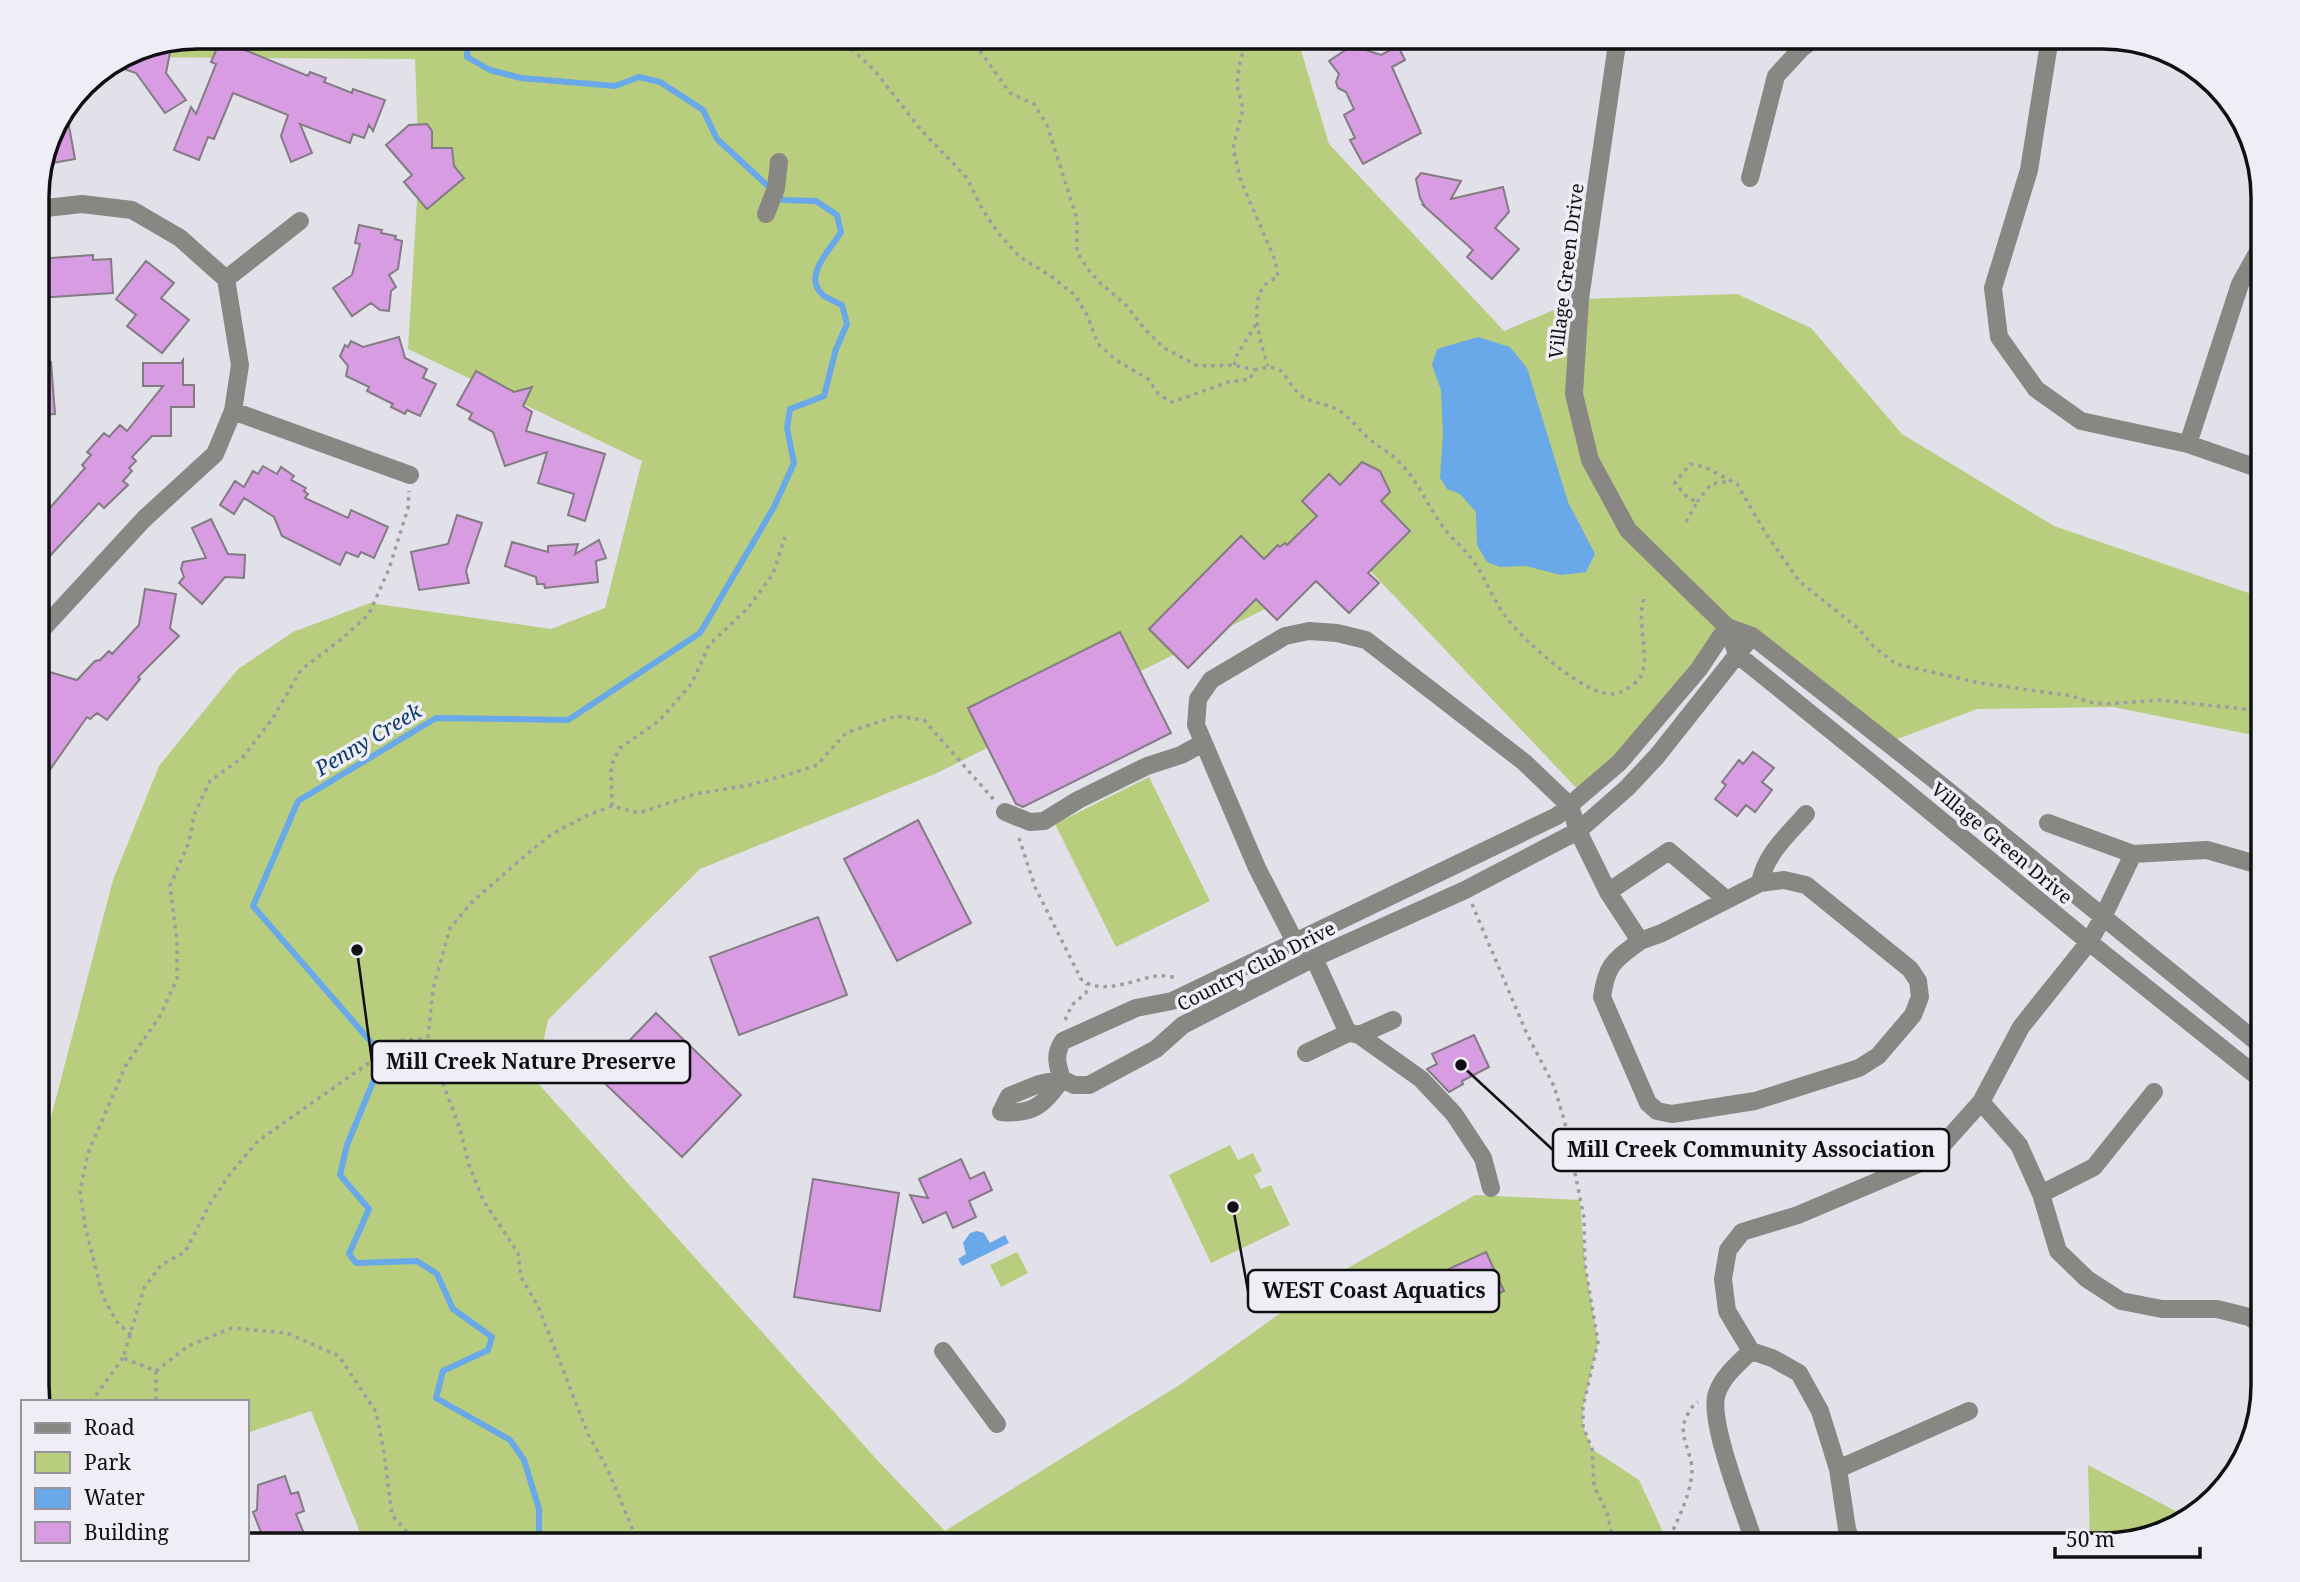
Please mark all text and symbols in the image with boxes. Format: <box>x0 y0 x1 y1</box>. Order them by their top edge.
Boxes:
street label: Village Green Drive <box>1542 182 1590 360</box>
water label: Penny Creek <box>309 696 427 782</box>
street label: Village Green Drive <box>1926 776 2078 910</box>
street label: Country Club Drive <box>1172 915 1340 1017</box>
callout: Mill Creek Nature Preserve <box>372 1041 690 1083</box>
text: Mill Creek Nature Preserve <box>386 1047 676 1075</box>
callout: Mill Creek Community Association <box>1553 1129 1949 1171</box>
text: Mill Creek Community Association <box>1567 1135 1935 1163</box>
callout: WEST Coast Aquatics <box>1248 1270 1499 1312</box>
text: WEST Coast Aquatics <box>1262 1276 1486 1304</box>
legend <box>21 1400 248 1561</box>
text: Road <box>84 1413 135 1441</box>
text: Park <box>84 1448 131 1476</box>
text: Water <box>84 1483 145 1511</box>
scale bar <box>2055 1516 2200 1560</box>
text: Building <box>84 1518 169 1546</box>
text: 50 m <box>2066 1525 2115 1553</box>

